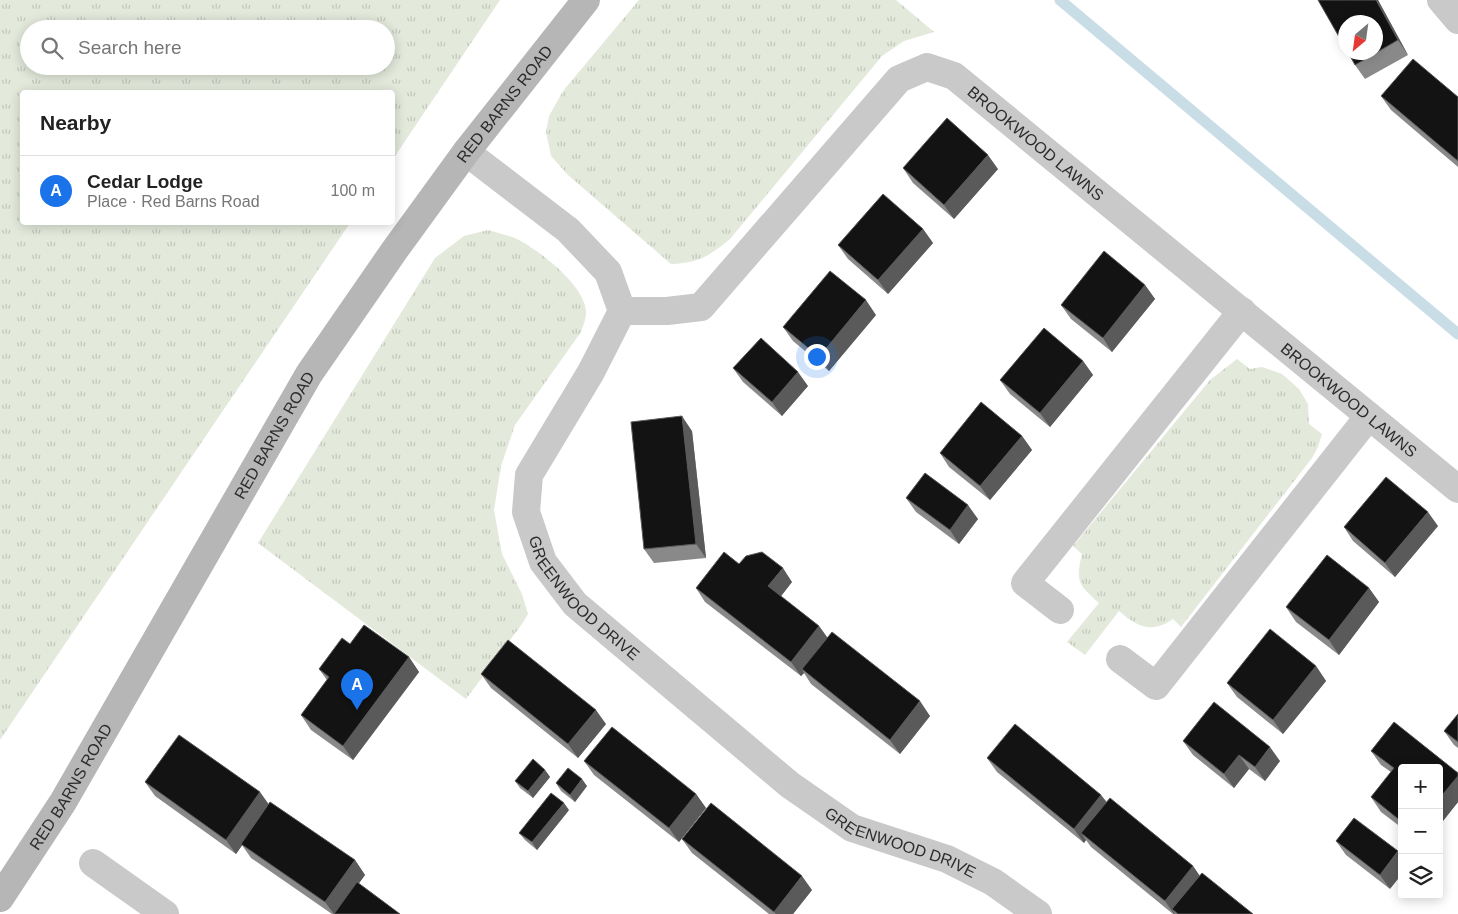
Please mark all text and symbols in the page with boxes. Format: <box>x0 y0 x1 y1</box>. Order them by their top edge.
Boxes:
north arrow <box>1338 15 1383 60</box>
search box <box>20 20 395 75</box>
icon: search <box>38 34 66 62</box>
text: Search here <box>78 37 182 58</box>
street label: RED BARNS ROAD <box>453 42 555 165</box>
street label: BROOKWOOD LAWNS <box>965 83 1107 204</box>
text: Nearby <box>40 111 111 134</box>
text: Cedar Lodge <box>87 171 203 192</box>
text: A <box>50 182 62 199</box>
text: 100 m <box>331 182 375 199</box>
text: Place · Red Barns Road <box>87 193 260 210</box>
street label: BROOKWOOD LAWNS <box>1278 339 1420 460</box>
your location <box>804 344 830 370</box>
street label: RED BARNS ROAD <box>231 368 317 502</box>
street label: GREENWOOD DRIVE <box>526 533 643 663</box>
pin: A <box>341 669 373 710</box>
street label: RED BARNS ROAD <box>26 720 115 853</box>
map controls <box>1398 764 1443 899</box>
button: + <box>1398 764 1443 809</box>
street label: GREENWOOD DRIVE <box>822 804 979 881</box>
button: − <box>1398 809 1443 854</box>
button: layers <box>1398 854 1443 899</box>

